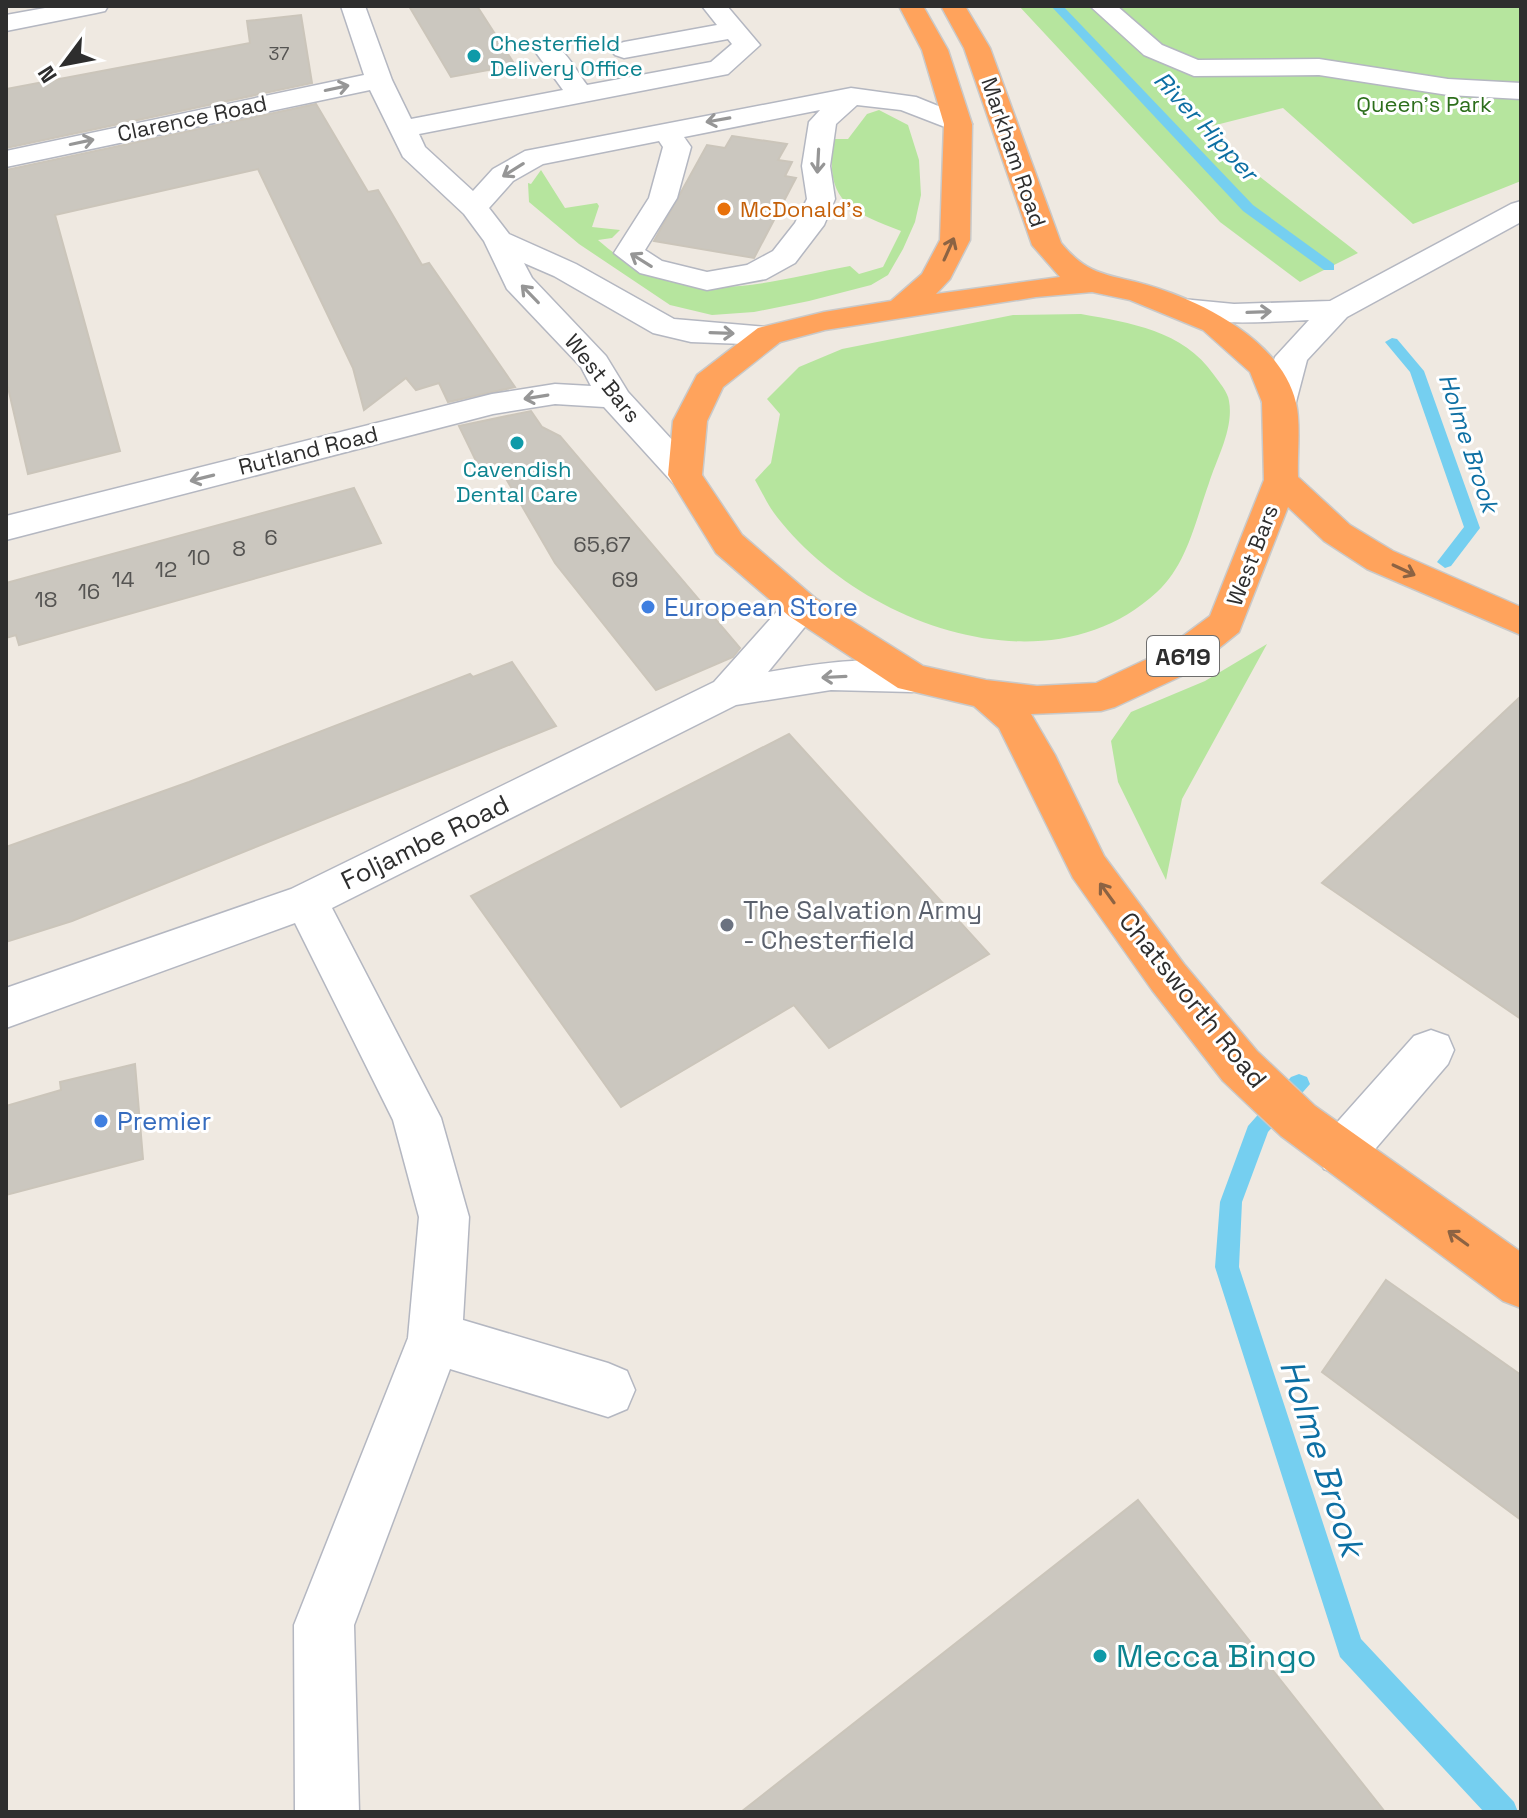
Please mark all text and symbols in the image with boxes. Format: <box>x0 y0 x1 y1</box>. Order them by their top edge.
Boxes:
north arrow <box>24 24 104 104</box>
place label: Chesterfield Delivery Office <box>490 29 643 82</box>
house number: 37 <box>268 42 290 65</box>
marker: Chesterfield Delivery Office <box>465 47 483 65</box>
text: N <box>31 61 63 88</box>
water label: River Hipper <box>1147 65 1267 189</box>
street label: Markham Road <box>975 73 1053 231</box>
one-way arrow <box>323 80 349 95</box>
street label: Clarence Road <box>115 88 269 148</box>
park label: Queen's Park <box>1356 90 1492 118</box>
one-way arrow <box>706 113 731 128</box>
one-way arrow <box>69 134 95 149</box>
one-way arrow <box>810 147 825 174</box>
one-way arrow <box>502 162 525 178</box>
place label: McDonald's <box>740 195 863 223</box>
marker: McDonald's <box>715 200 733 218</box>
one-way arrow <box>942 238 957 262</box>
one-way arrow <box>630 252 652 268</box>
one-way arrow <box>521 284 539 304</box>
one-way arrow <box>1245 305 1272 320</box>
one-way arrow <box>708 326 735 341</box>
street label: West Bars <box>559 328 647 428</box>
water label: Holme Brook <box>1432 369 1507 519</box>
one-way arrow <box>524 390 549 405</box>
street label: Rutland Road <box>235 419 381 481</box>
marker: Cavendish Dental Care <box>508 434 526 452</box>
place label: Cavendish Dental Care <box>456 455 578 508</box>
one-way arrow <box>189 471 215 486</box>
street label: West Bars <box>1220 501 1284 609</box>
house number: 6 <box>264 523 278 551</box>
house number: 65,67 <box>573 530 631 558</box>
house number: 8 <box>232 534 246 562</box>
house number: 10 <box>187 543 211 571</box>
house number: 12 <box>155 555 177 583</box>
one-way arrow <box>1391 564 1415 579</box>
house number: 14 <box>112 565 135 593</box>
house number: 69 <box>612 565 638 593</box>
house number: 16 <box>78 577 100 605</box>
house number: 18 <box>35 585 57 613</box>
place label: European Store <box>664 590 858 624</box>
marker: European Store <box>639 598 657 616</box>
road number: A619 <box>1147 636 1219 676</box>
one-way arrow <box>821 670 848 685</box>
street label: Foljambe Road <box>335 787 515 897</box>
one-way arrow <box>1099 883 1116 904</box>
place label: The Salvation Army - Chesterfield <box>743 893 982 957</box>
street label: Chatsworth Road <box>1111 905 1275 1095</box>
marker: The Salvation Army - Chesterfield <box>718 916 736 934</box>
place label: Premier <box>117 1104 211 1138</box>
marker: Premier <box>92 1112 110 1130</box>
one-way arrow <box>1448 1229 1469 1246</box>
water label: Holme Brook <box>1270 1354 1375 1566</box>
place label: Mecca Bingo <box>1116 1636 1316 1676</box>
marker: Mecca Bingo <box>1091 1647 1109 1665</box>

